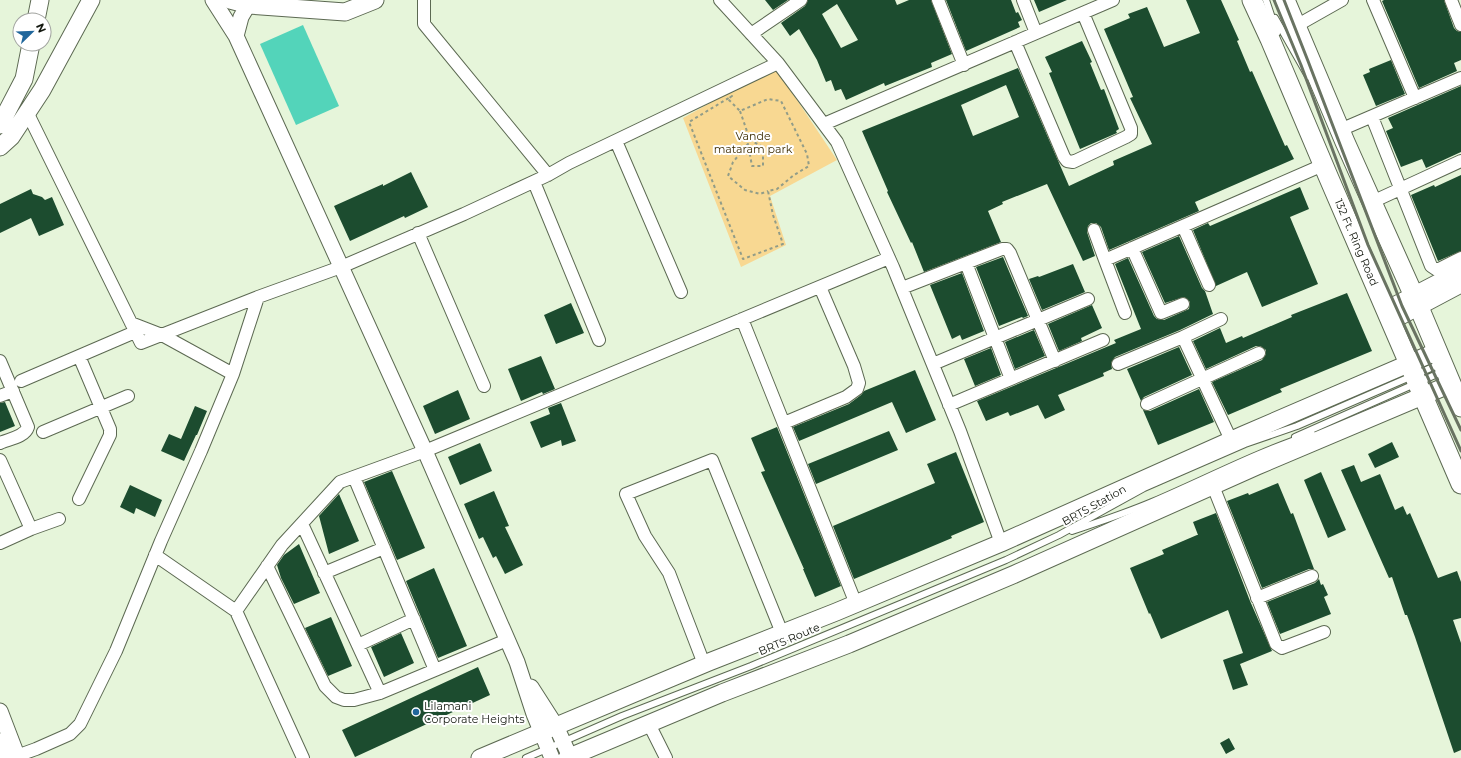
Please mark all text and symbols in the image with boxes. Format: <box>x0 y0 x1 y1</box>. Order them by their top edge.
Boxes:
north arrow <box>12 12 52 52</box>
text: N <box>33 21 49 35</box>
park label: Vande mataram park <box>714 129 793 156</box>
street label: 132 Ft. Ring Road <box>1332 197 1382 288</box>
street label: BRTS Station <box>1059 482 1129 528</box>
street label: BRTS Route <box>756 620 822 658</box>
place label: Lilamani Corporate Heights <box>424 699 525 726</box>
marker: Lilamani Corporate Heights <box>411 707 421 717</box>

